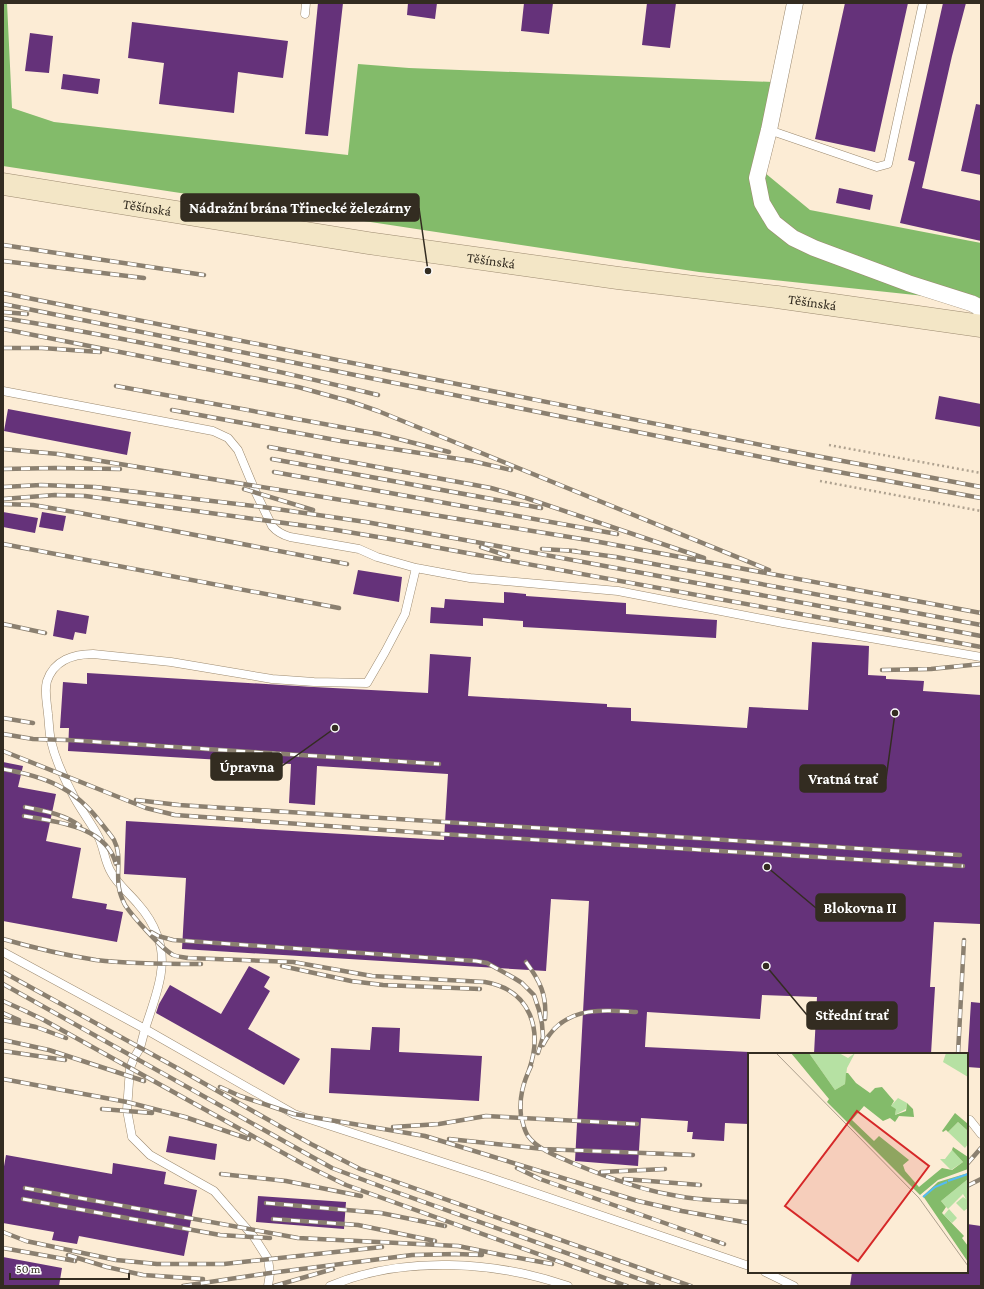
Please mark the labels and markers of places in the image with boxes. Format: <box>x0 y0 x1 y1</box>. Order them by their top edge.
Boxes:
callout: Nádražní brána Třinecké železárny <box>181 194 419 221</box>
callout: Úpravna <box>211 753 282 780</box>
callout: Vratná trať <box>800 765 886 792</box>
callout: Blokovna II <box>816 894 905 921</box>
callout: Střední trať <box>807 1002 897 1029</box>

